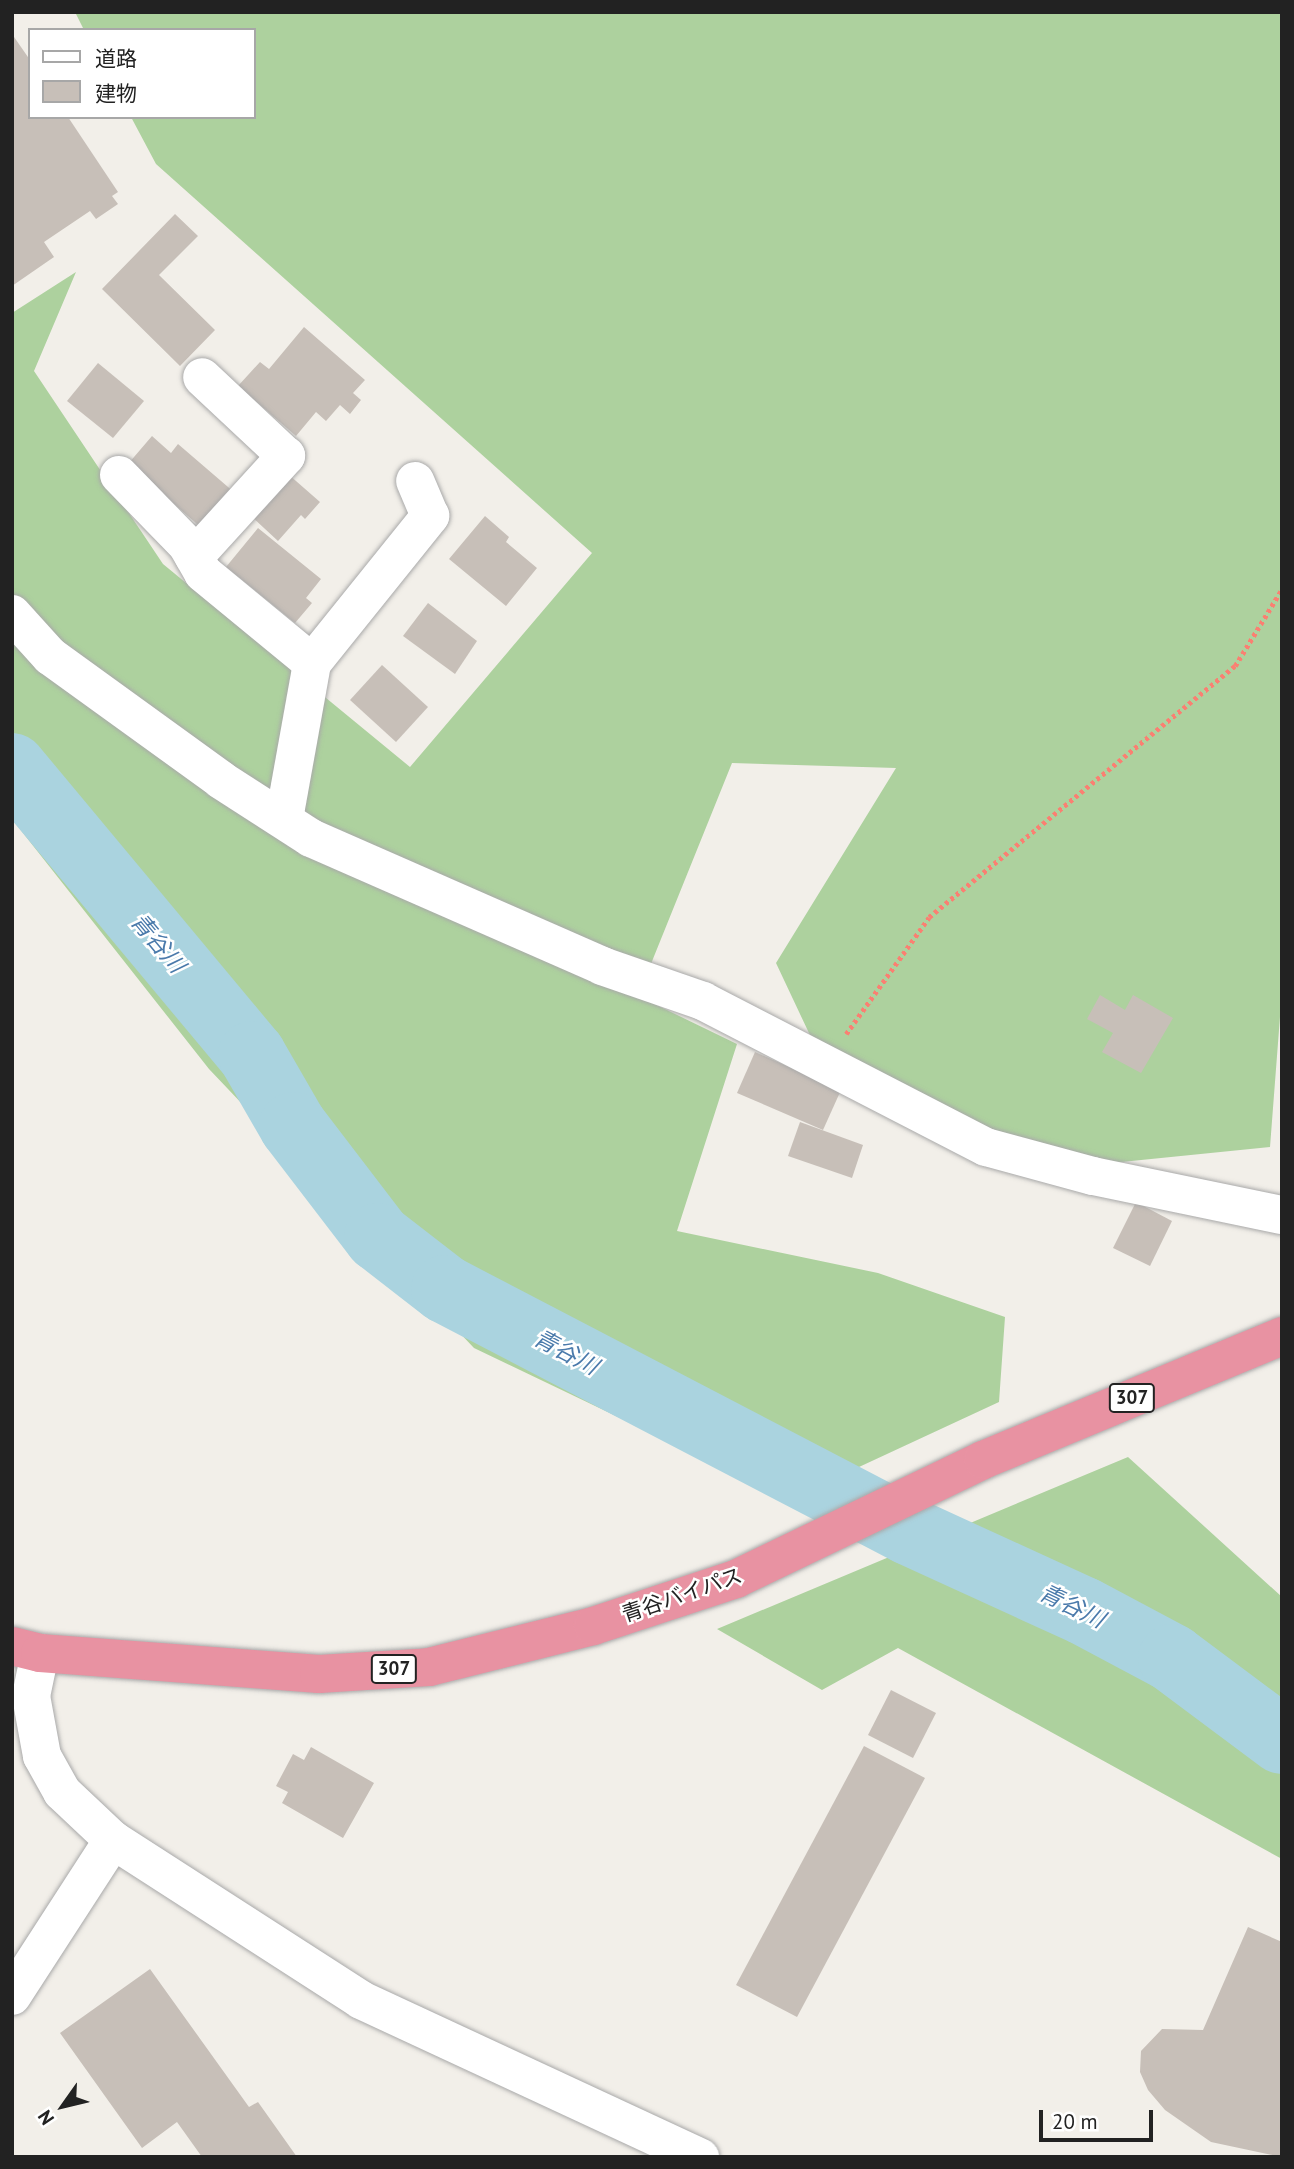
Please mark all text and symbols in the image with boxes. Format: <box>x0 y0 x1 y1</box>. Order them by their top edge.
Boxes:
legend <box>28 28 256 119</box>
text: 道路 <box>95 45 137 72</box>
text: 建物 <box>95 80 137 107</box>
water label: 青谷川 <box>125 908 191 978</box>
water label: 青谷川 <box>529 1324 603 1380</box>
road number: 307 <box>1108 1382 1156 1414</box>
street label: 青谷バイパス <box>618 1563 746 1627</box>
water label: 青谷川 <box>1035 1578 1109 1634</box>
road number: 307 <box>370 1653 418 1684</box>
north arrow <box>28 2071 98 2141</box>
scale bar <box>1042 2096 1156 2140</box>
text: N <box>32 2106 59 2130</box>
text: 20 m <box>1052 2108 1098 2135</box>

